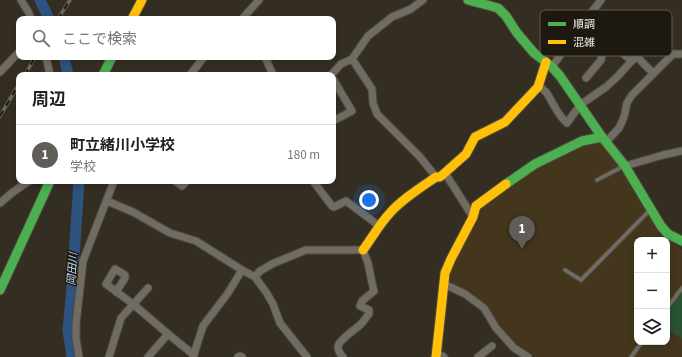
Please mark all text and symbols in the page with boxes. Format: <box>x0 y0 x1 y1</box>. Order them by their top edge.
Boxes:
legend <box>540 10 672 56</box>
search box <box>16 16 336 60</box>
text: 順調 <box>573 17 595 32</box>
icon: search <box>30 27 52 49</box>
text: ここで検索 <box>62 29 137 50</box>
text: 混雑 <box>573 35 595 50</box>
text: 周辺 <box>32 88 66 112</box>
text: 町立緒川小学校 <box>70 135 175 156</box>
text: 1 <box>42 146 48 164</box>
text: 180 m <box>287 146 320 164</box>
text: 学校 <box>70 158 96 176</box>
your location <box>359 190 379 210</box>
pin: 1 <box>509 216 535 249</box>
map controls <box>634 237 670 345</box>
button: + <box>634 237 670 273</box>
water label: 岡田川 <box>64 251 81 286</box>
button: − <box>634 273 670 309</box>
button: layers <box>634 309 670 345</box>

